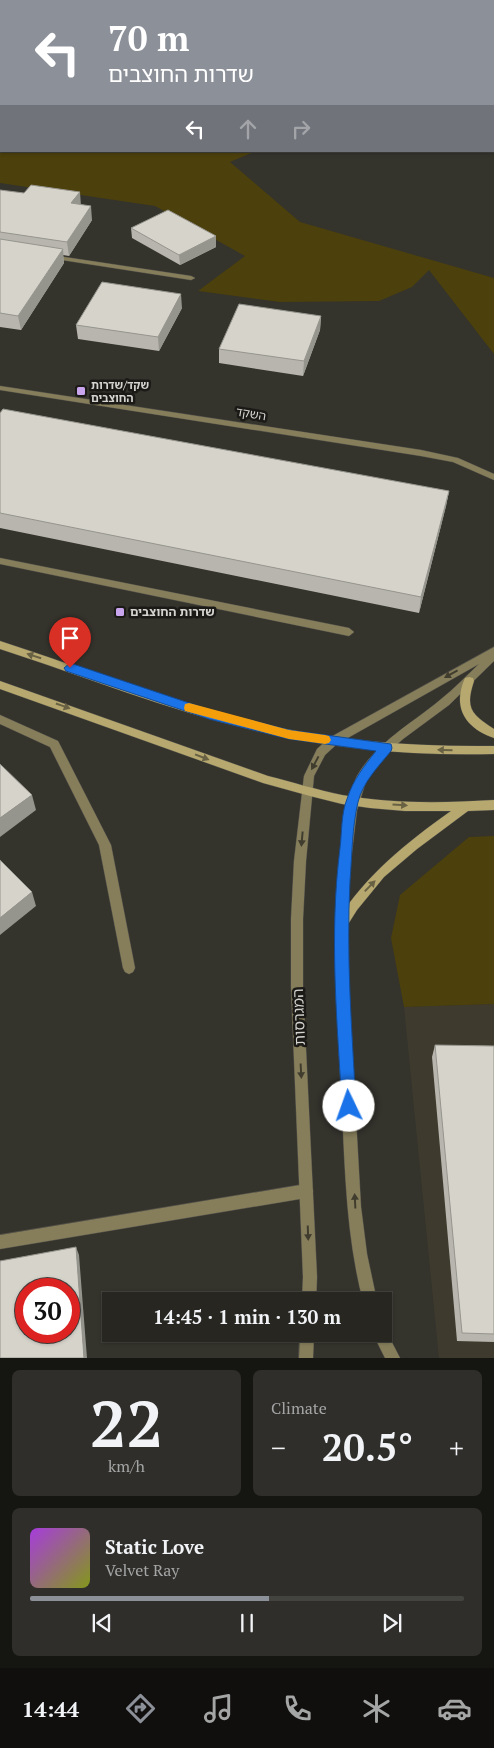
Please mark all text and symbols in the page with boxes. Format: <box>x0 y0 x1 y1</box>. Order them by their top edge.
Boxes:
text: 70 m <box>108 15 189 61</box>
icon: left <box>25 20 90 85</box>
text: שדרות החוצבים <box>108 59 254 88</box>
icon: left <box>181 115 209 143</box>
icon: ahead <box>234 115 262 143</box>
icon: right <box>287 115 315 143</box>
place label: שקד/שדרות החוצבים <box>91 378 149 405</box>
marker: שקד/שדרות החוצבים <box>75 385 87 397</box>
street label: השקד <box>235 404 267 423</box>
place label: שדרות החוצבים <box>130 604 215 619</box>
marker: שדרות החוצבים <box>114 606 126 618</box>
pin <box>49 617 91 668</box>
icon: arrive <box>56 624 84 652</box>
one-way arrow <box>26 651 41 659</box>
one-way arrow <box>445 670 458 679</box>
one-way arrow <box>55 703 70 711</box>
one-way arrow <box>437 746 453 754</box>
one-way arrow <box>195 753 210 761</box>
one-way arrow <box>311 756 319 770</box>
one-way arrow <box>393 802 409 810</box>
one-way arrow <box>298 831 306 847</box>
one-way arrow <box>364 880 376 892</box>
street label: המגרסות <box>287 988 309 1046</box>
one-way arrow <box>297 1063 305 1079</box>
position arrow <box>322 1079 374 1131</box>
one-way arrow <box>350 1193 358 1209</box>
one-way arrow <box>304 1226 312 1242</box>
speed limit sign: 30 <box>15 1278 80 1343</box>
text: 14:45 · 1 min · 130 m <box>153 1304 341 1329</box>
text: 22 <box>90 1379 163 1466</box>
text: Climate <box>271 1397 327 1419</box>
text: 20.5° <box>322 1422 413 1472</box>
text: − <box>271 1429 286 1466</box>
text: + <box>449 1429 464 1466</box>
text: km/h <box>108 1455 145 1477</box>
text: Static Love <box>105 1534 204 1559</box>
text: Velvet Ray <box>105 1559 179 1581</box>
icon: previous <box>88 1609 116 1637</box>
icon: pause <box>233 1609 261 1637</box>
icon: next <box>378 1609 406 1637</box>
icon: directions <box>123 1691 158 1726</box>
icon: music <box>201 1691 236 1726</box>
icon: phone <box>280 1691 315 1726</box>
icon: climate <box>359 1691 394 1726</box>
icon: car <box>437 1691 472 1726</box>
text: 14:44 <box>22 1694 79 1723</box>

